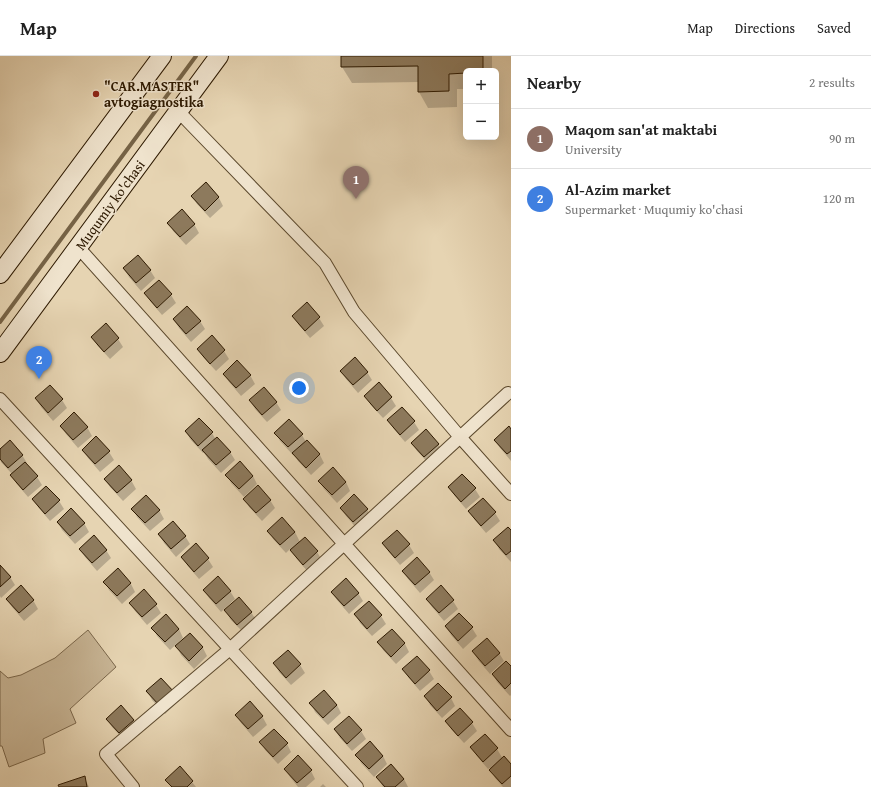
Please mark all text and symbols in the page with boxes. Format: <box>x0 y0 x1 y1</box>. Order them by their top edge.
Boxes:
text: Map <box>20 14 57 42</box>
text: Map <box>687 18 713 38</box>
text: Directions <box>735 18 795 38</box>
text: Saved <box>817 18 851 38</box>
map controls <box>463 68 499 140</box>
button: + <box>463 68 499 104</box>
text: Nearby <box>527 70 581 95</box>
text: 2 results <box>809 73 855 92</box>
place label: "CAR.MASTER" avtogiagnostika <box>104 76 204 112</box>
marker: "CAR.MASTER" avtogiagnostika <box>91 89 101 99</box>
button: − <box>463 104 499 140</box>
text: Maqom san'at maktabi <box>565 119 717 140</box>
text: 1 <box>537 129 543 148</box>
text: 90 m <box>829 129 855 148</box>
text: University <box>565 140 622 159</box>
street label: Muqumiy ko'chasi <box>70 156 150 254</box>
pin: 1 <box>343 166 369 199</box>
text: Al-Azim market <box>565 179 671 200</box>
text: 2 <box>537 189 543 208</box>
text: 120 m <box>823 189 855 208</box>
text: Supermarket · Muqumiy ko'chasi <box>565 200 743 219</box>
pin: 2 <box>26 346 52 379</box>
your location <box>289 378 309 398</box>

